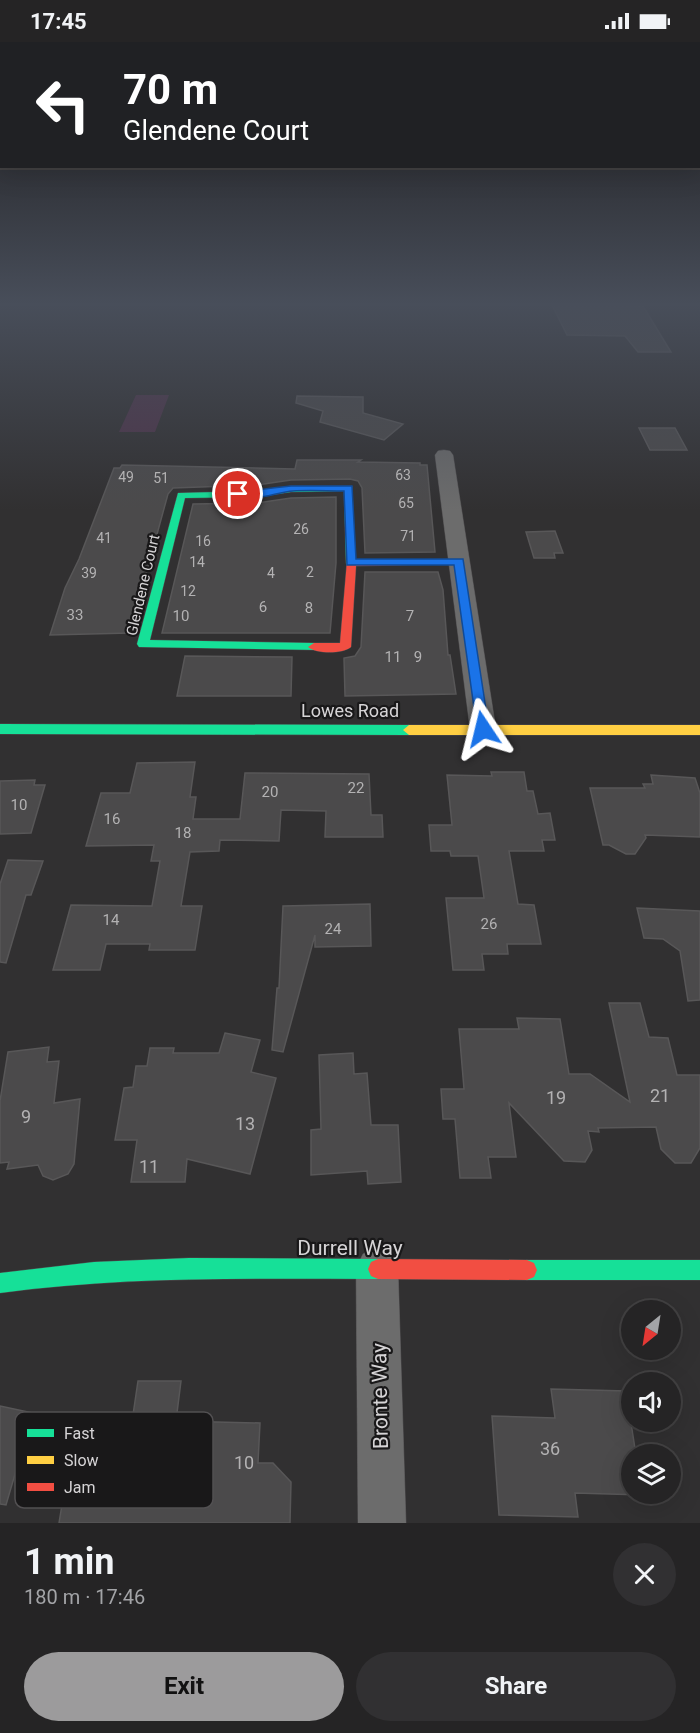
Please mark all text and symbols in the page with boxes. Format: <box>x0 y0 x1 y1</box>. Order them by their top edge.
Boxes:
text: 17:45 <box>30 9 87 34</box>
text: 70 m <box>123 65 218 114</box>
icon: left <box>24 66 102 144</box>
text: Glendene Court <box>123 115 309 147</box>
house number: 63 <box>395 467 411 483</box>
pin <box>212 468 263 519</box>
house number: 49 <box>118 469 134 485</box>
house number: 51 <box>153 470 169 486</box>
icon: arrive <box>221 477 254 510</box>
house number: 65 <box>398 495 414 511</box>
house number: 26 <box>293 521 309 537</box>
house number: 71 <box>400 528 416 544</box>
house number: 41 <box>96 530 112 546</box>
street label: Glendene Court <box>123 533 163 637</box>
house number: 16 <box>195 533 211 549</box>
house number: 14 <box>189 554 205 570</box>
house number: 2 <box>306 564 314 580</box>
house number: 39 <box>81 565 97 581</box>
house number: 4 <box>267 565 275 581</box>
house number: 12 <box>180 583 196 599</box>
house number: 6 <box>259 598 267 616</box>
house number: 8 <box>305 599 313 617</box>
house number: 33 <box>67 606 83 624</box>
house number: 10 <box>173 607 189 625</box>
house number: 7 <box>406 607 414 625</box>
house number: 11 <box>385 648 401 666</box>
house number: 9 <box>414 648 422 666</box>
position arrow <box>451 697 515 761</box>
street label: Lowes Road <box>301 700 399 721</box>
house number: 22 <box>348 779 364 797</box>
house number: 20 <box>262 783 278 801</box>
house number: 10 <box>11 796 27 814</box>
house number: 16 <box>104 810 120 828</box>
house number: 18 <box>175 824 191 842</box>
house number: 14 <box>103 911 120 929</box>
house number: 26 <box>481 915 497 933</box>
house number: 24 <box>325 920 342 938</box>
house number: 21 <box>650 1085 670 1106</box>
house number: 19 <box>546 1087 566 1108</box>
house number: 9 <box>21 1106 31 1127</box>
house number: 13 <box>235 1113 255 1134</box>
house number: 11 <box>139 1156 159 1177</box>
street label: Durrell Way <box>297 1236 403 1260</box>
north arrow <box>621 1300 681 1360</box>
map controls <box>621 1300 681 1504</box>
street label: Bronte Way <box>367 1343 393 1449</box>
button: sound <box>621 1372 681 1432</box>
legend <box>15 1412 213 1508</box>
text: Fast <box>64 1424 95 1443</box>
house number: 36 <box>540 1438 560 1459</box>
button: layers <box>621 1444 681 1504</box>
text: Slow <box>64 1451 99 1470</box>
house number: 10 <box>234 1452 254 1473</box>
text: Jam <box>64 1478 96 1497</box>
text: 1 min <box>24 1541 115 1583</box>
button: close <box>613 1543 676 1606</box>
text: 180 m · 17:46 <box>24 1585 145 1609</box>
button: Exit <box>24 1652 344 1721</box>
button: Share <box>356 1652 676 1721</box>

